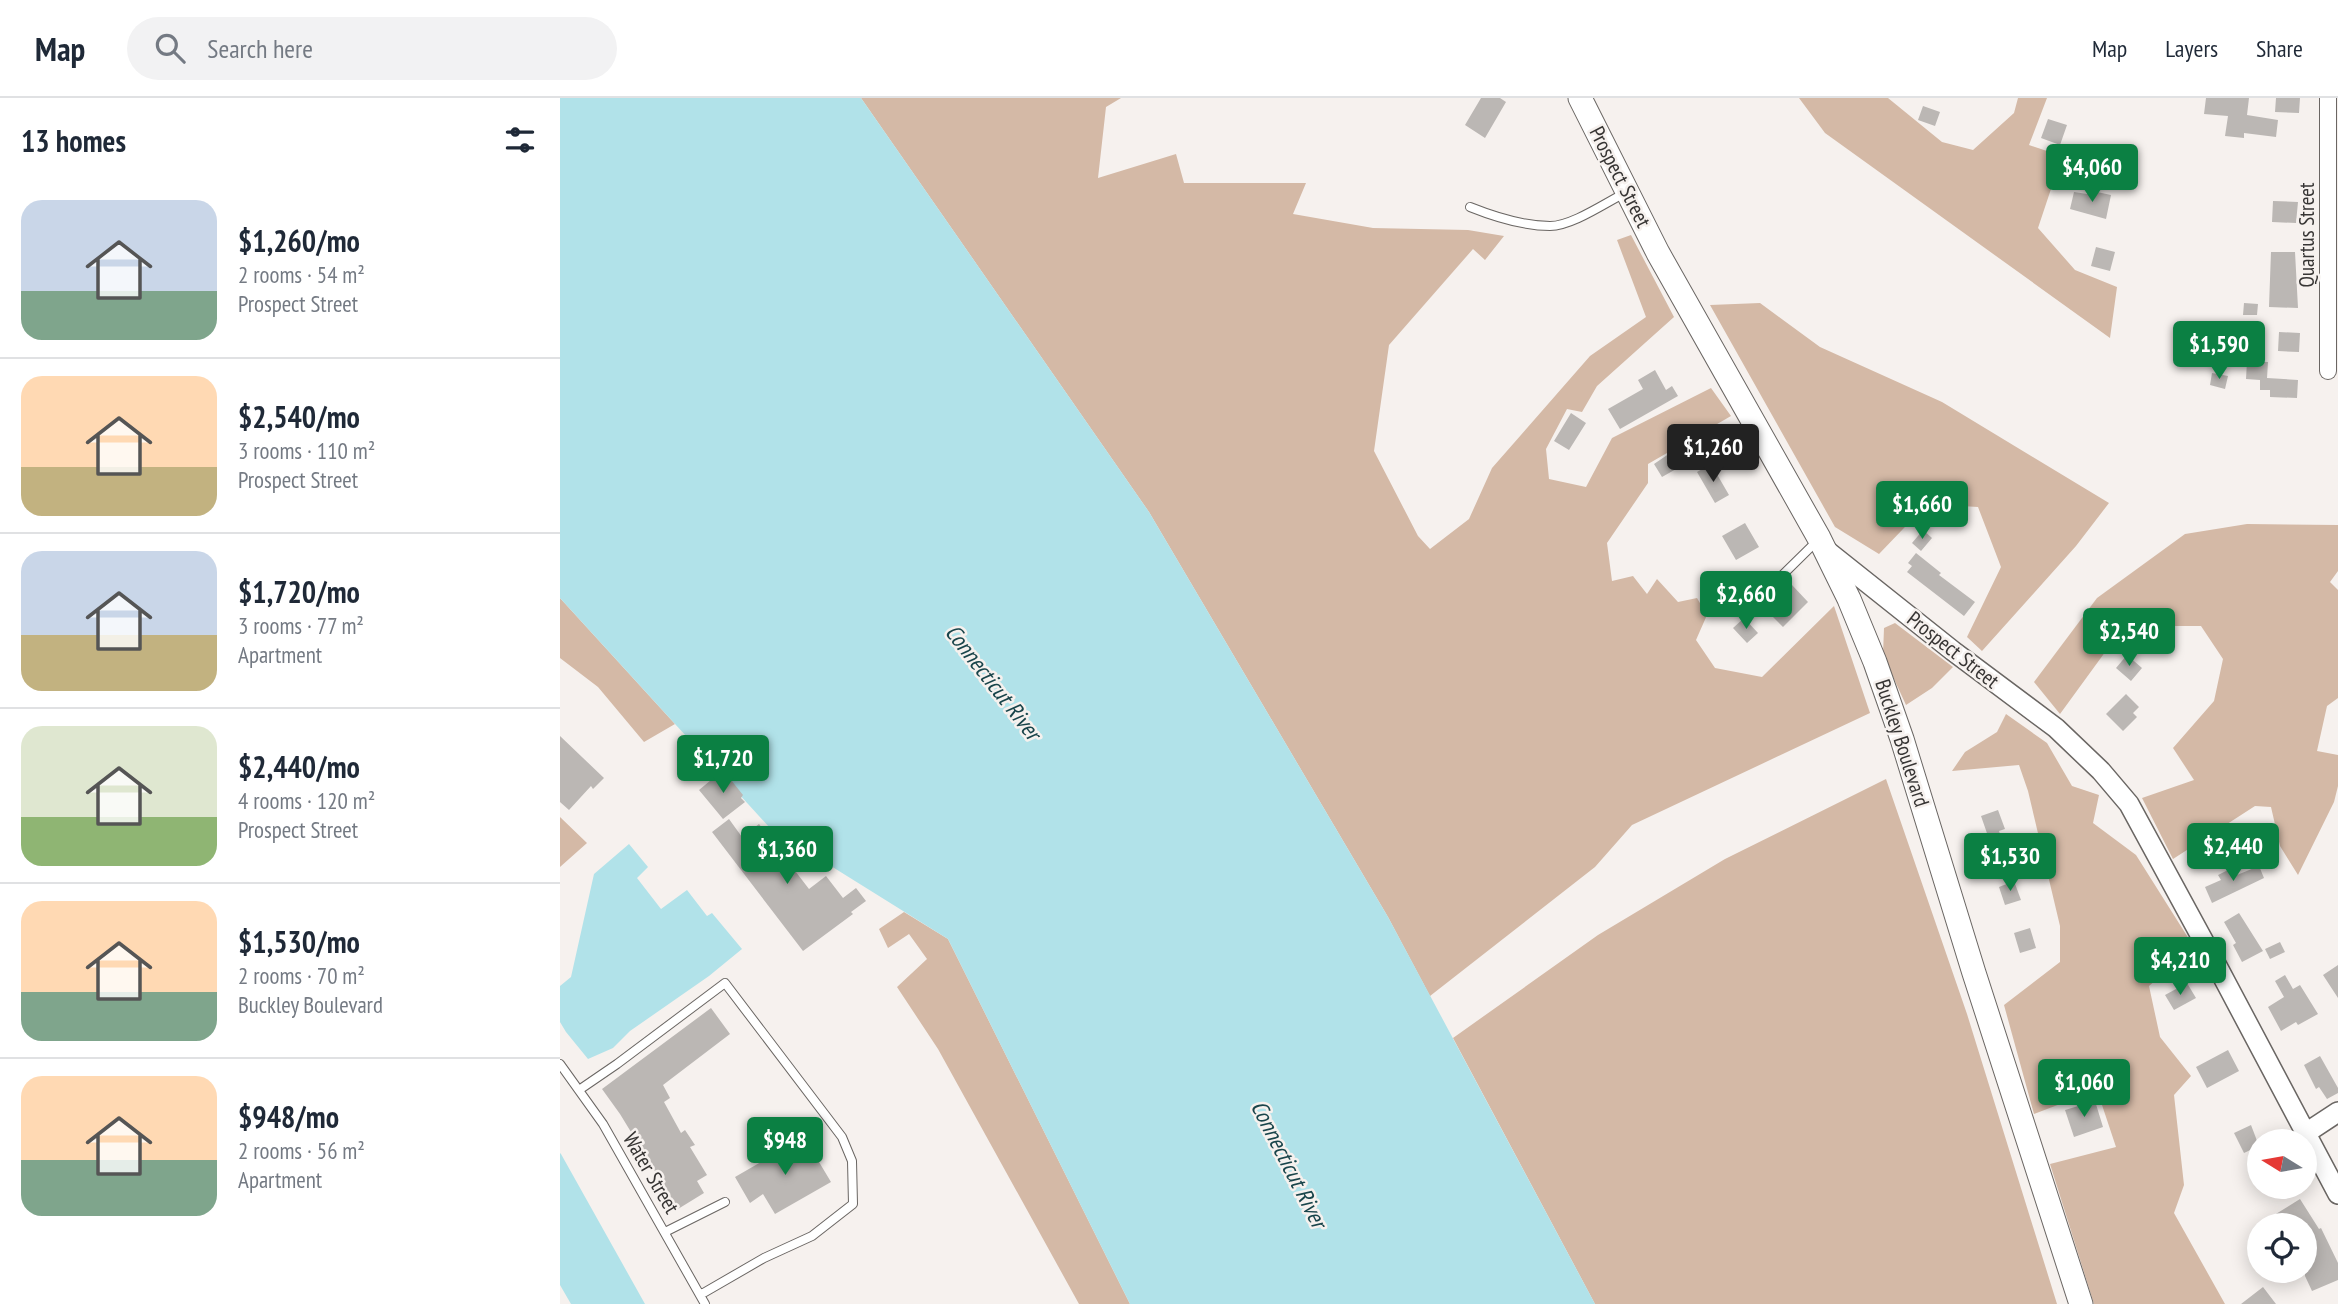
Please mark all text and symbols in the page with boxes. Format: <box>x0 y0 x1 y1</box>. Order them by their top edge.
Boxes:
search box <box>127 17 617 80</box>
text: Map <box>35 27 85 70</box>
icon: search <box>151 29 189 67</box>
text: Search here <box>207 32 313 65</box>
text: Map <box>2092 33 2127 64</box>
text: Layers <box>2165 33 2218 64</box>
text: Share <box>2256 33 2303 64</box>
text: 13 homes <box>21 121 126 160</box>
icon: filters <box>501 121 539 159</box>
street label: Prospect Street <box>1584 122 1657 232</box>
pin: $4,060 <box>2035 144 2149 204</box>
text: $4,060 <box>2062 152 2122 181</box>
street label: Quartus Street <box>2293 182 2320 288</box>
text: $1,260/mo <box>238 221 360 260</box>
icon: home <box>77 228 161 312</box>
text: 2 rooms · 54 m² <box>238 260 365 289</box>
text: Prospect Street <box>238 289 358 318</box>
pin: $1,590 <box>2162 322 2276 381</box>
text: $1,590 <box>2189 329 2249 358</box>
text: $2,540/mo <box>238 397 360 436</box>
icon: home <box>77 404 161 488</box>
pin: $1,260 <box>1656 424 1770 484</box>
text: $1,260 <box>1683 432 1743 461</box>
text: 3 rooms · 110 m² <box>238 436 375 465</box>
text: Prospect Street <box>238 465 358 494</box>
pin: $1,660 <box>1865 482 1979 541</box>
text: $1,660 <box>1892 489 1952 518</box>
text: $1,720/mo <box>238 572 360 611</box>
pin: $2,660 <box>1689 572 1803 631</box>
icon: home <box>77 579 161 663</box>
text: $2,660 <box>1716 579 1776 608</box>
street label: Prospect Street <box>1902 605 2005 694</box>
pin: $2,540 <box>2072 608 2186 668</box>
text: 3 rooms · 77 m² <box>238 611 364 640</box>
text: $2,540 <box>2099 616 2159 645</box>
water label: Connecticut River <box>939 618 1050 748</box>
text: Apartment <box>238 640 322 669</box>
street label: Buckley Boulevard <box>1869 676 1936 810</box>
pin: $1,720 <box>666 736 780 795</box>
text: $1,720 <box>693 743 753 772</box>
text: $2,440/mo <box>238 747 360 786</box>
icon: home <box>77 754 161 838</box>
text: 4 rooms · 120 m² <box>238 786 375 815</box>
text: Prospect Street <box>238 815 358 844</box>
pin: $2,440 <box>2176 824 2290 883</box>
pin: $1,360 <box>730 826 844 886</box>
text: $2,440 <box>2203 831 2263 860</box>
text: $1,360 <box>757 834 817 863</box>
pin: $1,530 <box>1953 834 2067 893</box>
text: $1,530 <box>1980 841 2040 870</box>
text: $1,530/mo <box>238 922 360 961</box>
icon: home <box>77 929 161 1013</box>
pin: $4,210 <box>2123 937 2237 997</box>
text: $4,210 <box>2150 945 2210 974</box>
text: 2 rooms · 70 m² <box>238 961 365 990</box>
text: Buckley Boulevard <box>238 990 383 1019</box>
pin: $1,060 <box>2027 1060 2141 1119</box>
text: $1,060 <box>2054 1067 2114 1096</box>
water label: Connecticut River <box>1245 1095 1336 1236</box>
text: $948/mo <box>238 1097 339 1136</box>
icon: home <box>77 1104 161 1188</box>
pin: $948 <box>744 1118 826 1177</box>
text: $948 <box>763 1125 807 1154</box>
street label: Water Street <box>617 1127 686 1219</box>
north arrow <box>2247 1129 2317 1199</box>
map controls <box>2247 1129 2317 1283</box>
text: 2 rooms · 56 m² <box>238 1136 365 1165</box>
text: Apartment <box>238 1165 322 1194</box>
button: locate <box>2247 1213 2317 1283</box>

